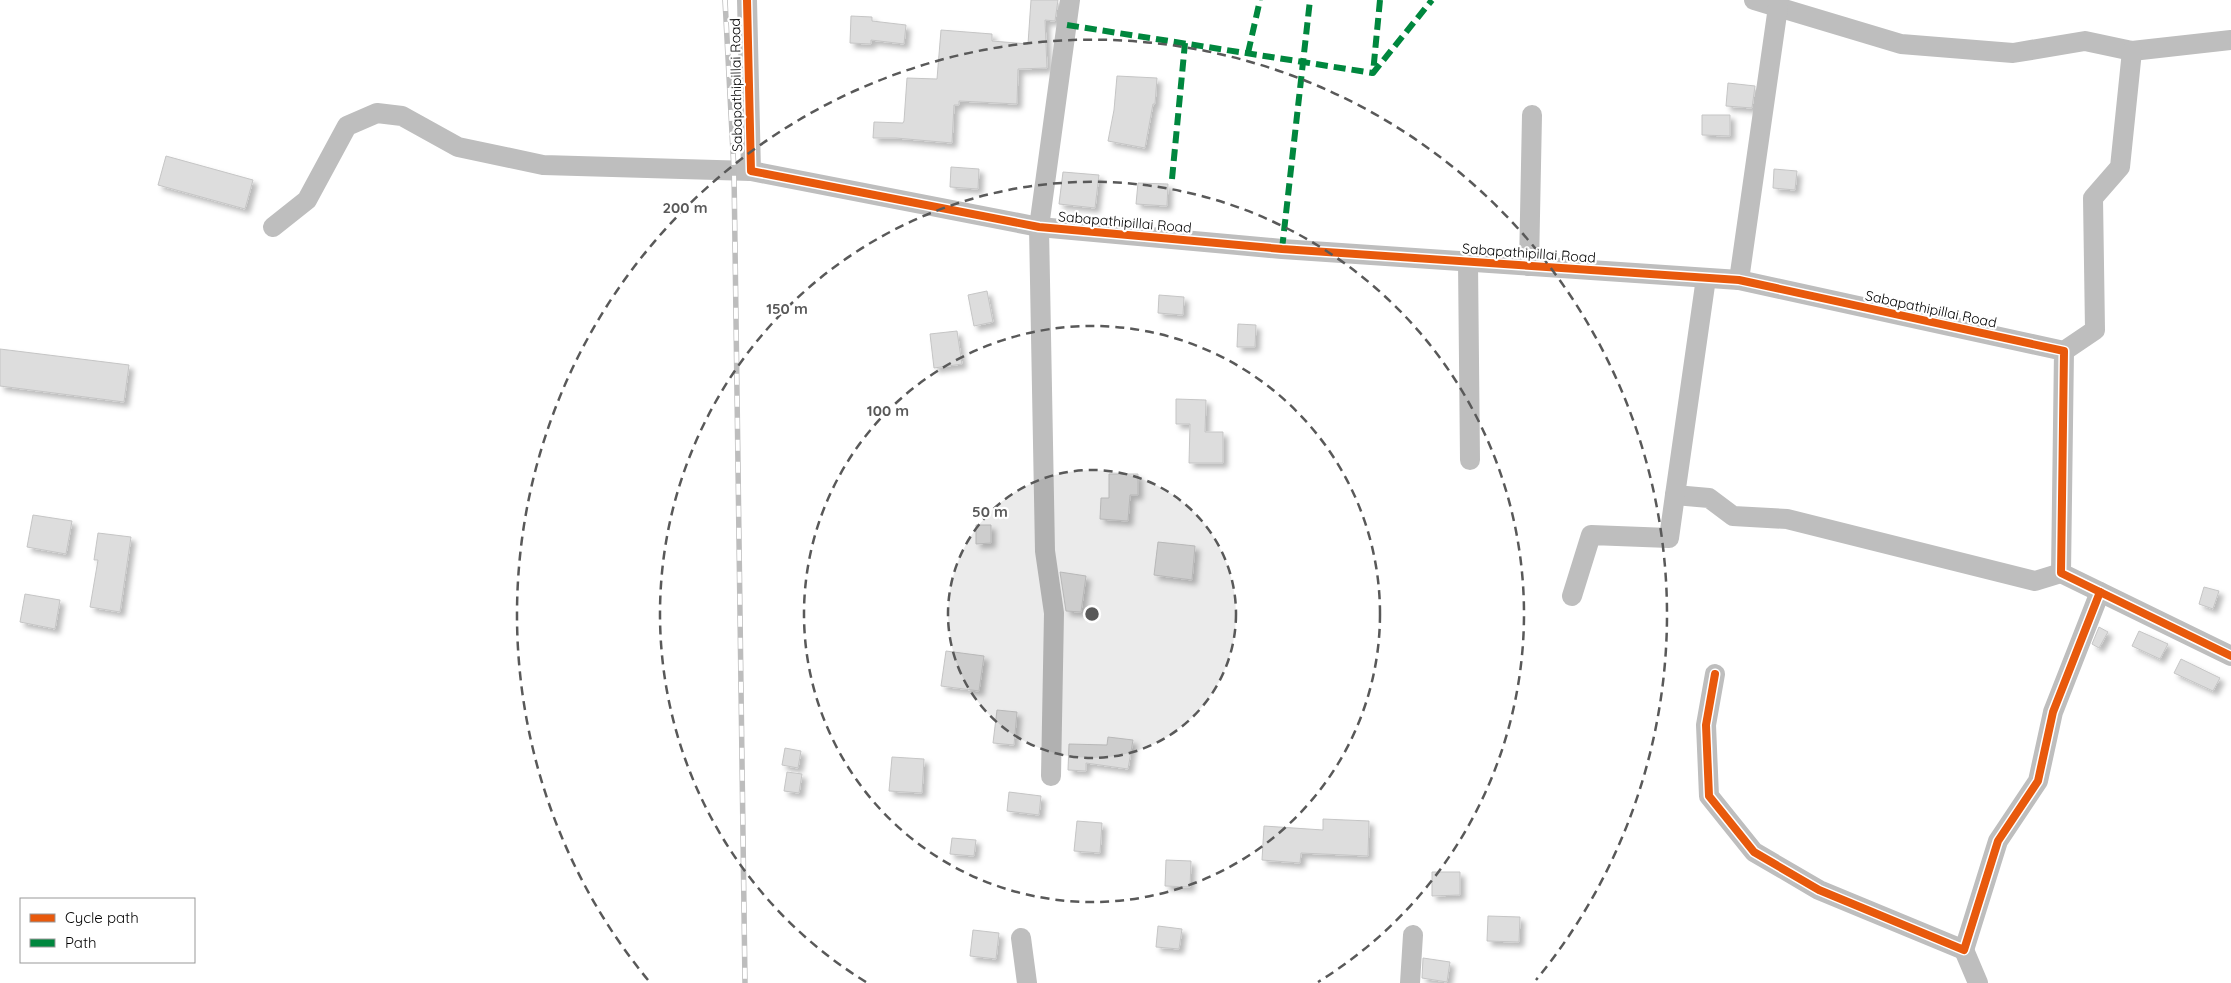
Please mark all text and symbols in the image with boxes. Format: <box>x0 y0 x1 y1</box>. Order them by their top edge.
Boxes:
street label: Sabapathipillai Road <box>726 18 746 152</box>
text: 200 m <box>663 198 708 217</box>
street label: Sabapathipillai Road <box>1058 207 1192 237</box>
street label: Sabapathipillai Road <box>1462 239 1596 267</box>
street label: Sabapathipillai Road <box>1864 286 1998 332</box>
text: 150 m <box>766 299 808 318</box>
text: 100 m <box>867 401 909 420</box>
text: 50 m <box>972 502 1008 521</box>
centre of rings <box>1083 605 1101 623</box>
legend <box>20 898 195 963</box>
text: Cycle path <box>65 908 139 927</box>
text: Path <box>65 933 97 952</box>

